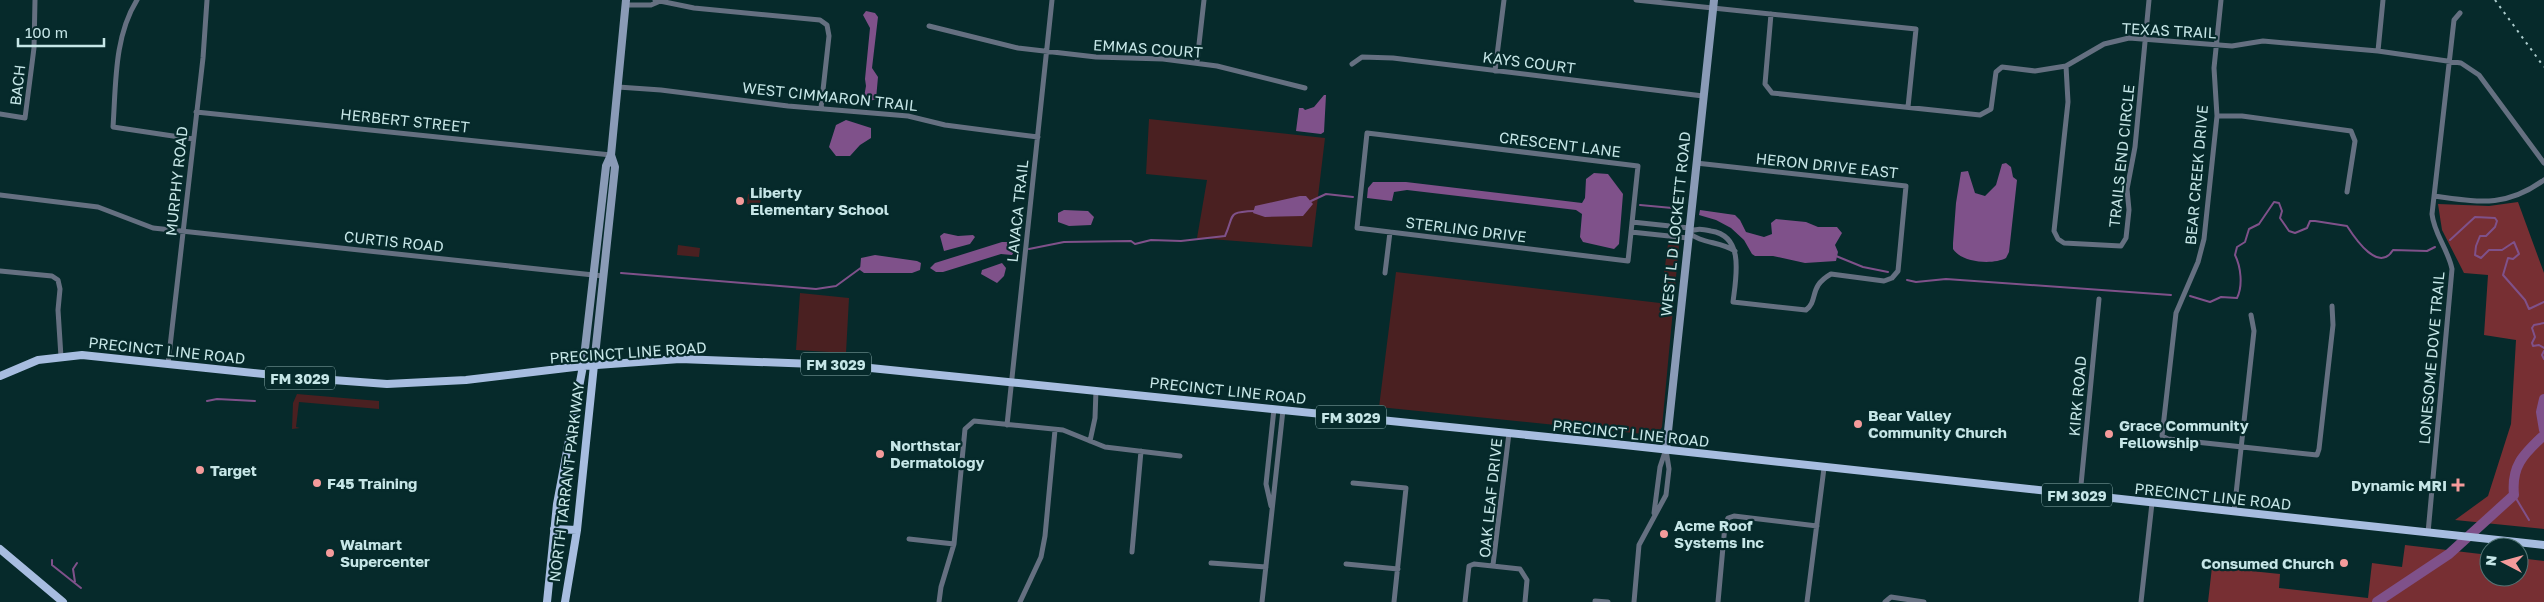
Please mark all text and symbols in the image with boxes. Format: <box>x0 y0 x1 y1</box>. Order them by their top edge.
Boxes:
scale bar <box>18 15 104 47</box>
street label: TEXAS TRAIL <box>2121 19 2217 41</box>
text: 100 m <box>25 23 68 41</box>
street label: EMMAS COURT <box>1093 35 1203 61</box>
street label: KAYS COURT <box>1482 47 1576 77</box>
street label: BACH <box>6 64 28 106</box>
street label: WEST CIMMARON TRAIL <box>742 78 919 114</box>
street label: TRAILS END CIRCLE <box>2105 84 2137 228</box>
street label: HERBERT STREET <box>340 104 470 136</box>
street label: BEAR CREEK DRIVE <box>2181 104 2211 246</box>
street label: MURPHY ROAD <box>161 125 191 237</box>
street label: CRESCENT LANE <box>1498 128 1622 160</box>
street label: WEST L D LOCKETT ROAD <box>1656 131 1694 317</box>
street label: HERON DRIVE EAST <box>1755 149 1899 181</box>
street label: LAVACA TRAIL <box>1003 159 1031 263</box>
place label: Liberty Elementary School <box>750 183 889 218</box>
marker: Liberty Elementary School <box>734 195 746 207</box>
street label: STERLING DRIVE <box>1405 213 1527 245</box>
street label: CURTIS ROAD <box>343 227 445 255</box>
street label: LONESOME DOVE TRAIL <box>2414 271 2448 445</box>
street label: PRECINCT LINE ROAD <box>88 333 246 367</box>
street label: PRECINCT LINE ROAD <box>549 338 707 366</box>
road number: FM 3029 <box>801 352 871 376</box>
street label: KIRK ROAD <box>2065 355 2089 437</box>
road number: FM 3029 <box>265 366 335 389</box>
street label: PRECINCT LINE ROAD <box>1149 373 1307 407</box>
street label: NORTH TARRANT PARKWAY <box>545 381 587 583</box>
road number: FM 3029 <box>1316 406 1386 428</box>
place label: Bear Valley Community Church <box>1868 406 2007 441</box>
street label: PRECINCT LINE ROAD <box>1552 416 1710 450</box>
place label: Grace Community Fellowship <box>2119 416 2249 451</box>
marker: Bear Valley Community Church <box>1852 418 1864 430</box>
marker: Grace Community Fellowship <box>2103 428 2115 440</box>
place label: Northstar Dermatology <box>890 436 984 471</box>
street label: OAK LEAF DRIVE <box>1475 437 1505 559</box>
marker: Northstar Dermatology <box>874 448 886 460</box>
place label: Target <box>210 461 257 479</box>
marker: Target <box>194 464 206 476</box>
place label: F45 Training <box>327 474 417 492</box>
place label: Dynamic MRI <box>2351 476 2447 494</box>
marker: F45 Training <box>311 477 323 489</box>
marker: Dynamic MRI <box>2451 478 2465 492</box>
street label: PRECINCT LINE ROAD <box>2134 479 2292 513</box>
road number: FM 3029 <box>2042 484 2112 506</box>
place label: Acme Roof Systems Inc <box>1674 516 1764 551</box>
marker: Acme Roof Systems Inc <box>1658 528 1670 540</box>
place label: Walmart Supercenter <box>340 535 430 570</box>
north arrow <box>2479 537 2529 587</box>
marker: Walmart Supercenter <box>324 547 336 559</box>
place label: Consumed Church <box>2201 554 2334 572</box>
text: N <box>2482 554 2500 567</box>
marker: Consumed Church <box>2338 557 2350 569</box>

